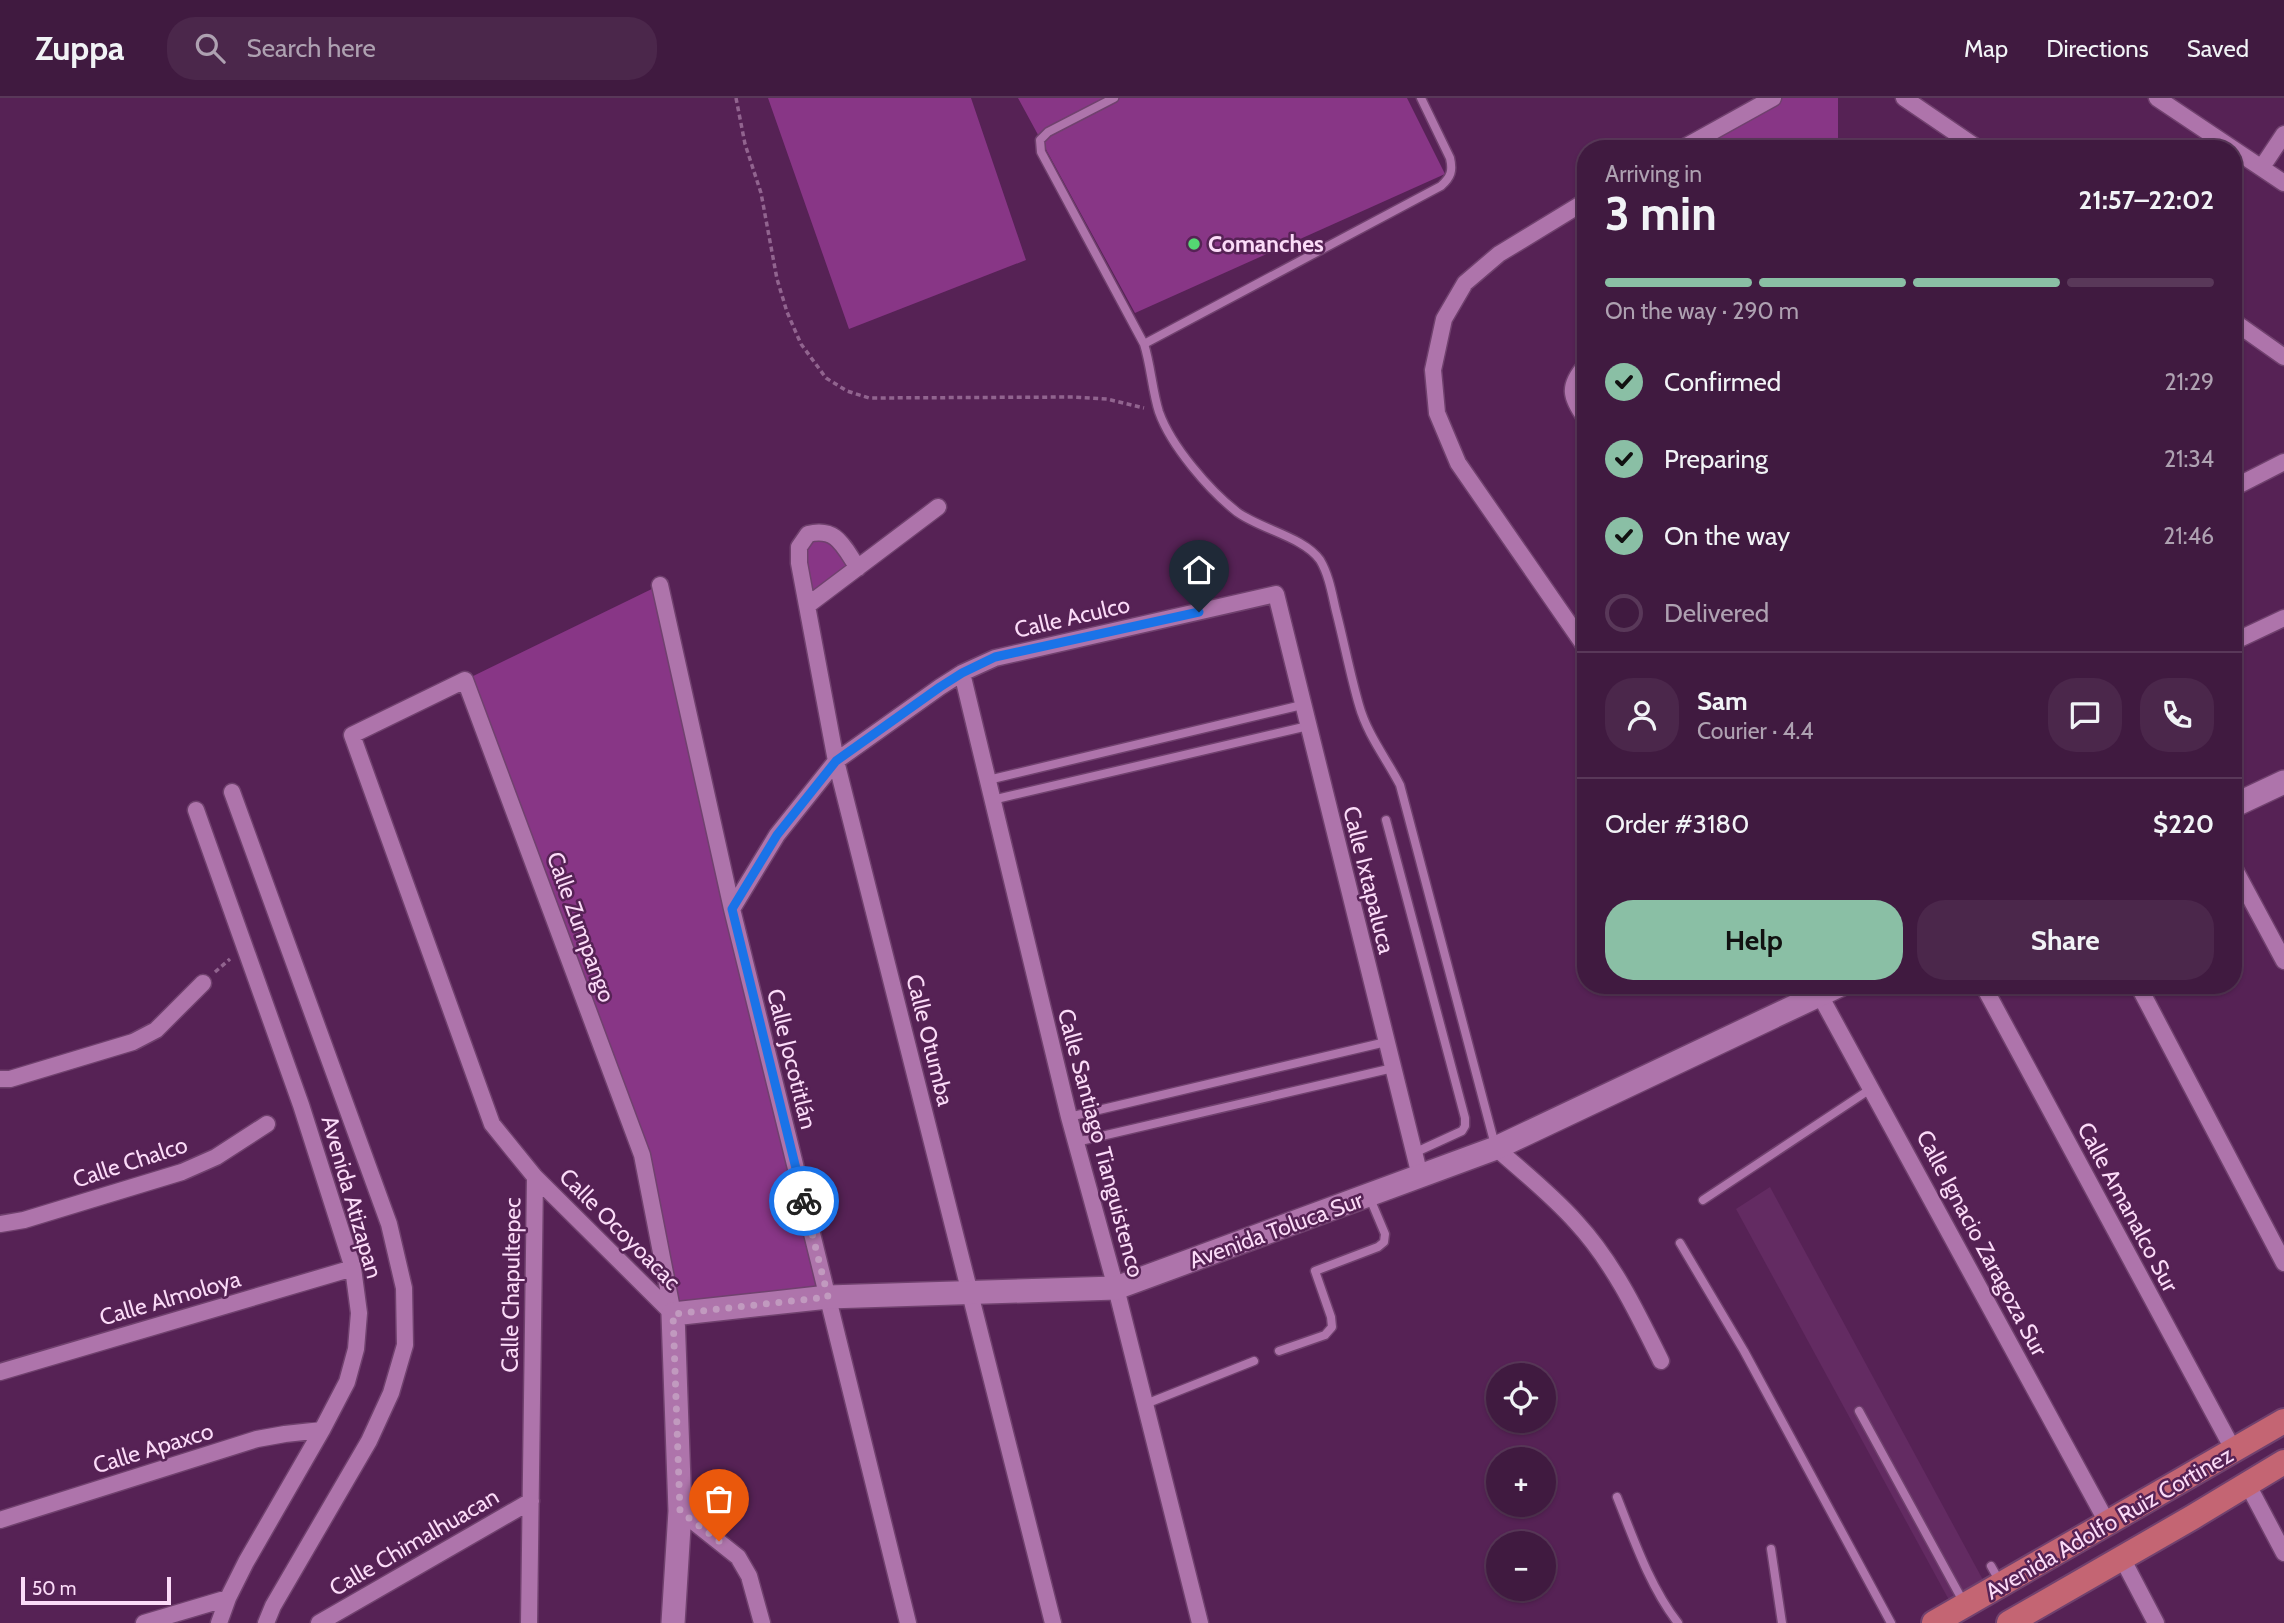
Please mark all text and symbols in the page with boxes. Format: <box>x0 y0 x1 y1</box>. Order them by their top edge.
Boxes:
search box <box>167 17 657 80</box>
text: Zuppa <box>35 28 125 68</box>
icon: search <box>191 29 229 67</box>
text: Search here <box>247 32 376 64</box>
text: Map <box>1964 34 2008 63</box>
text: Directions <box>2046 34 2149 63</box>
text: Saved <box>2187 34 2249 63</box>
text: Arriving in <box>1605 160 1702 188</box>
text: 21:57–22:02 <box>2079 184 2214 216</box>
text: 3 min <box>1605 186 1717 242</box>
place label: Comanches <box>1208 230 1324 258</box>
marker: Comanches <box>1186 236 1202 252</box>
text: On the way · 290 m <box>1605 297 1799 325</box>
icon: check <box>1605 363 1643 401</box>
text: Confirmed <box>1664 366 1781 398</box>
text: 21:29 <box>2165 368 2214 396</box>
icon: check <box>1605 440 1643 478</box>
text: Preparing <box>1664 443 1768 475</box>
text: 21:34 <box>2164 445 2214 473</box>
icon: check <box>1605 517 1643 555</box>
text: On the way <box>1664 520 1790 552</box>
text: 21:46 <box>2163 522 2214 550</box>
pin <box>1169 540 1229 612</box>
icon: home <box>1180 551 1218 589</box>
street label: Calle Aculco <box>1012 590 1132 644</box>
text: Delivered <box>1664 597 1769 629</box>
button: person <box>1605 678 1679 752</box>
button: chat <box>2048 678 2122 752</box>
button: phone <box>2140 678 2214 752</box>
text: Sam <box>1697 685 1748 717</box>
text: Courier · 4.4 <box>1697 717 1814 745</box>
street label: Calle Ixtapaluca <box>1337 803 1401 957</box>
text: Order #3180 <box>1605 808 1749 840</box>
text: $220 <box>2153 808 2214 840</box>
street label: Calle Zumpango <box>541 848 621 1006</box>
button: Help <box>1605 900 1903 980</box>
button: Share <box>1917 900 2214 980</box>
street label: Calle Otumba <box>900 971 960 1109</box>
street label: Calle Jocotitlán <box>761 986 823 1132</box>
street label: Calle Santiago Tianguistenco <box>1052 1006 1150 1280</box>
street label: Avenida Atizapan <box>315 1113 389 1281</box>
street label: Calle Amanalco Sur <box>2071 1117 2185 1297</box>
street label: Calle Ignacio Zaragoza Sur <box>1910 1125 2054 1361</box>
street label: Calle Chalco <box>69 1130 191 1194</box>
street label: Calle Ocoyoacac <box>553 1162 687 1296</box>
courier <box>769 1166 839 1236</box>
icon: bike <box>785 1182 823 1220</box>
street label: Avenida Toluca Sur <box>1185 1185 1367 1274</box>
street label: Calle Chapultepec <box>495 1197 527 1373</box>
street label: Calle Almoloya <box>96 1265 244 1331</box>
map controls <box>1486 1363 1556 1601</box>
button: locate <box>1486 1363 1556 1433</box>
street label: Calle Apaxco <box>89 1416 217 1480</box>
street label: Avenida Adolfo Ruiz Cortinez <box>1980 1440 2238 1605</box>
button: + <box>1486 1447 1556 1517</box>
pin <box>689 1469 749 1541</box>
icon: bag <box>700 1480 738 1518</box>
street label: Calle Chimalhuacan <box>324 1482 504 1602</box>
button: − <box>1486 1531 1556 1601</box>
scale bar <box>21 1574 172 1606</box>
text: 50 m <box>32 1577 76 1600</box>

